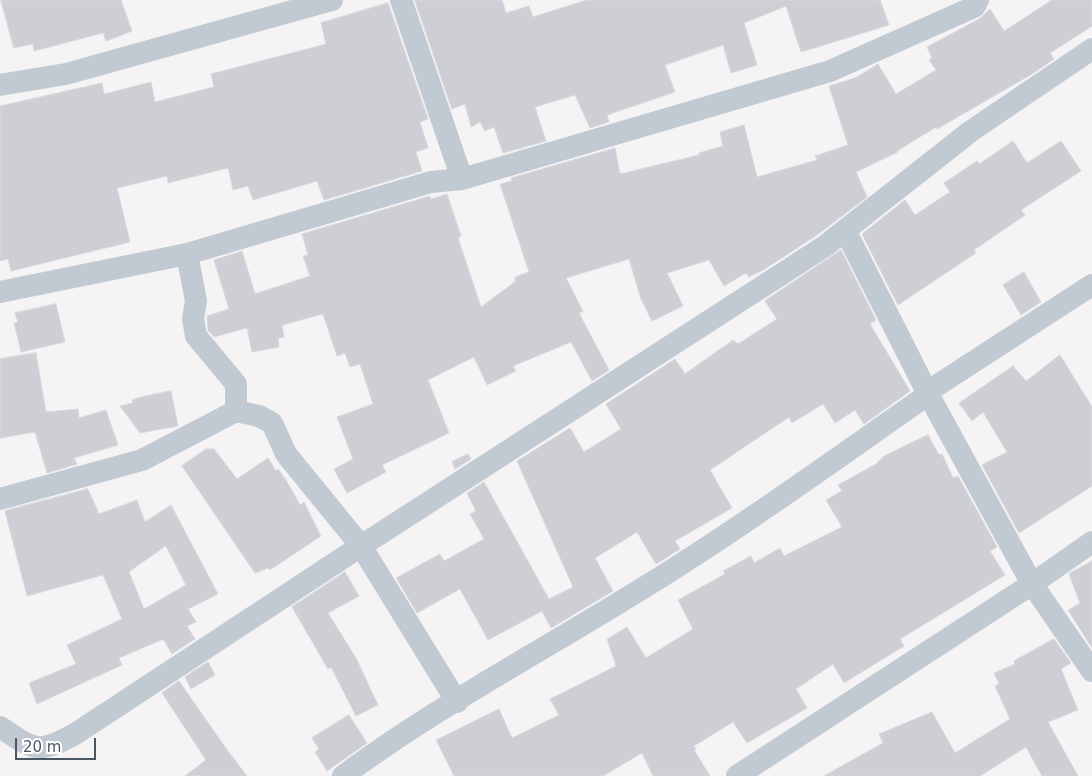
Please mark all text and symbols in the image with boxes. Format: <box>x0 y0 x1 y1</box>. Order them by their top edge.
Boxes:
scale bar <box>18 728 99 760</box>
text: 20 m <box>23 738 61 756</box>

